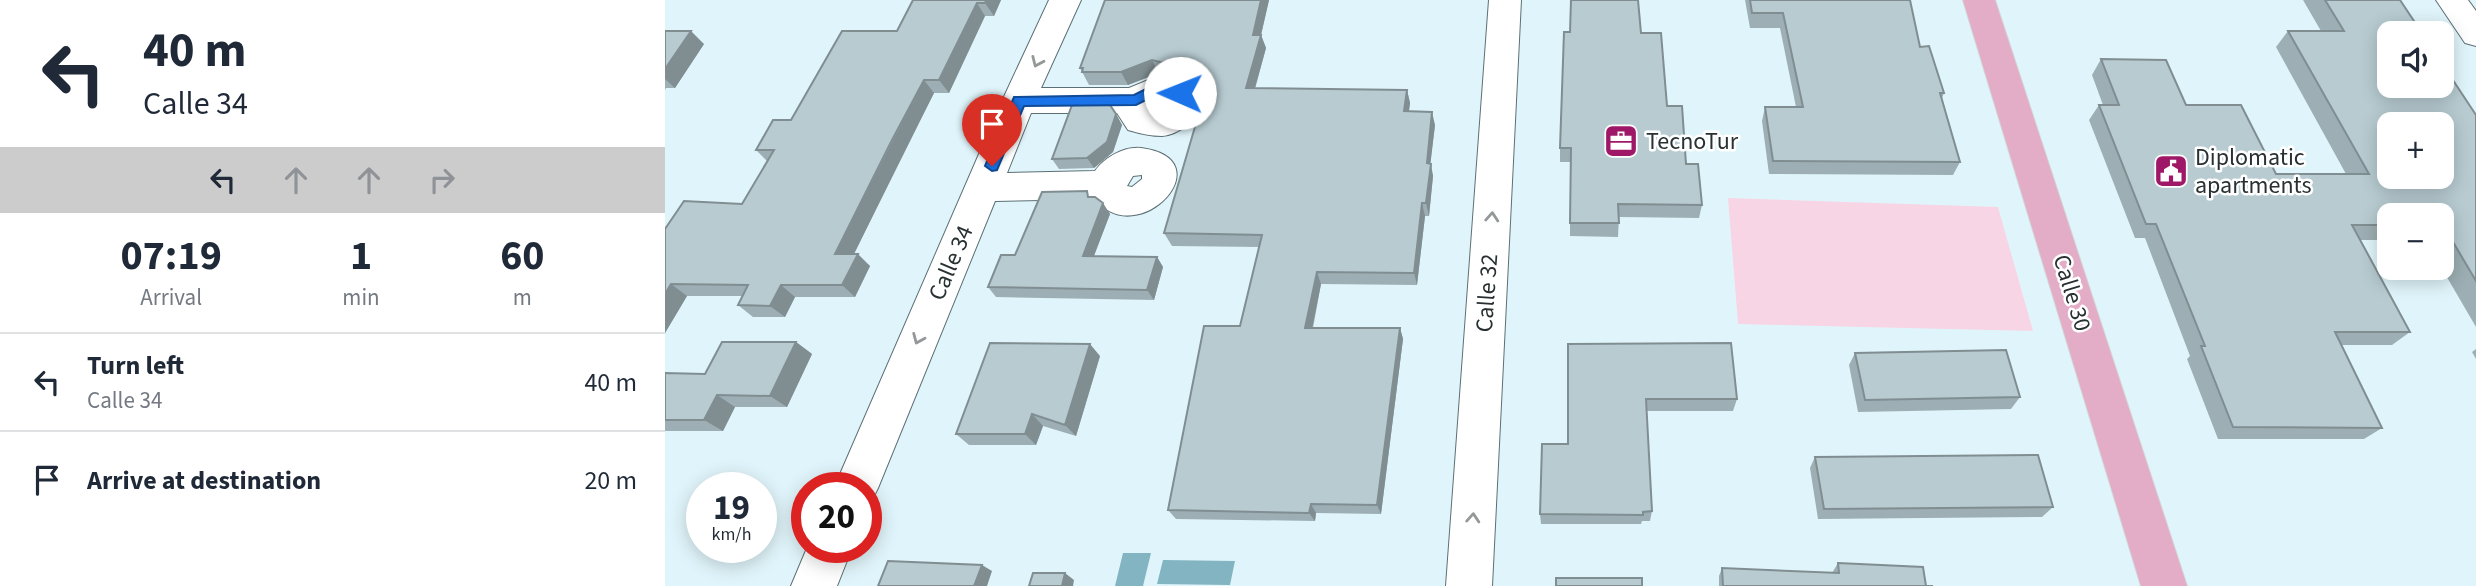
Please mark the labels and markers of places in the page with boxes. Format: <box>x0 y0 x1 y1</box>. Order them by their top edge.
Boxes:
pin <box>962 94 1022 166</box>
office icon: TecnoTur <box>1602 122 1640 160</box>
place label: TecnoTur <box>1646 124 1739 159</box>
place label: Diplomatic apartments <box>2195 140 2311 203</box>
public building icon: Diplomatic apartments <box>2152 152 2190 190</box>

